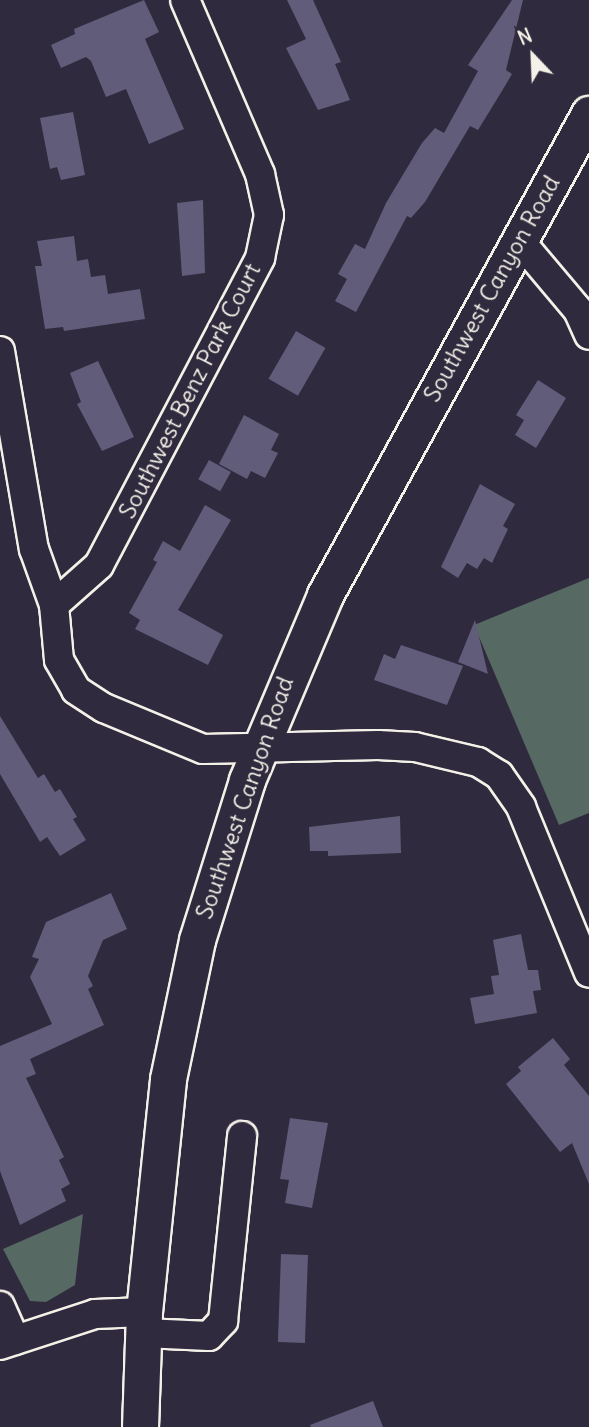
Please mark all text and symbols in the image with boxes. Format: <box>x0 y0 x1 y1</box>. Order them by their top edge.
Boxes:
north arrow <box>498 21 568 91</box>
text: N <box>514 23 536 50</box>
street label: Southwest Canyon Road <box>418 171 566 407</box>
street label: Southwest Benz Park Court <box>114 259 266 523</box>
street label: Southwest Canyon Road <box>191 673 299 923</box>

